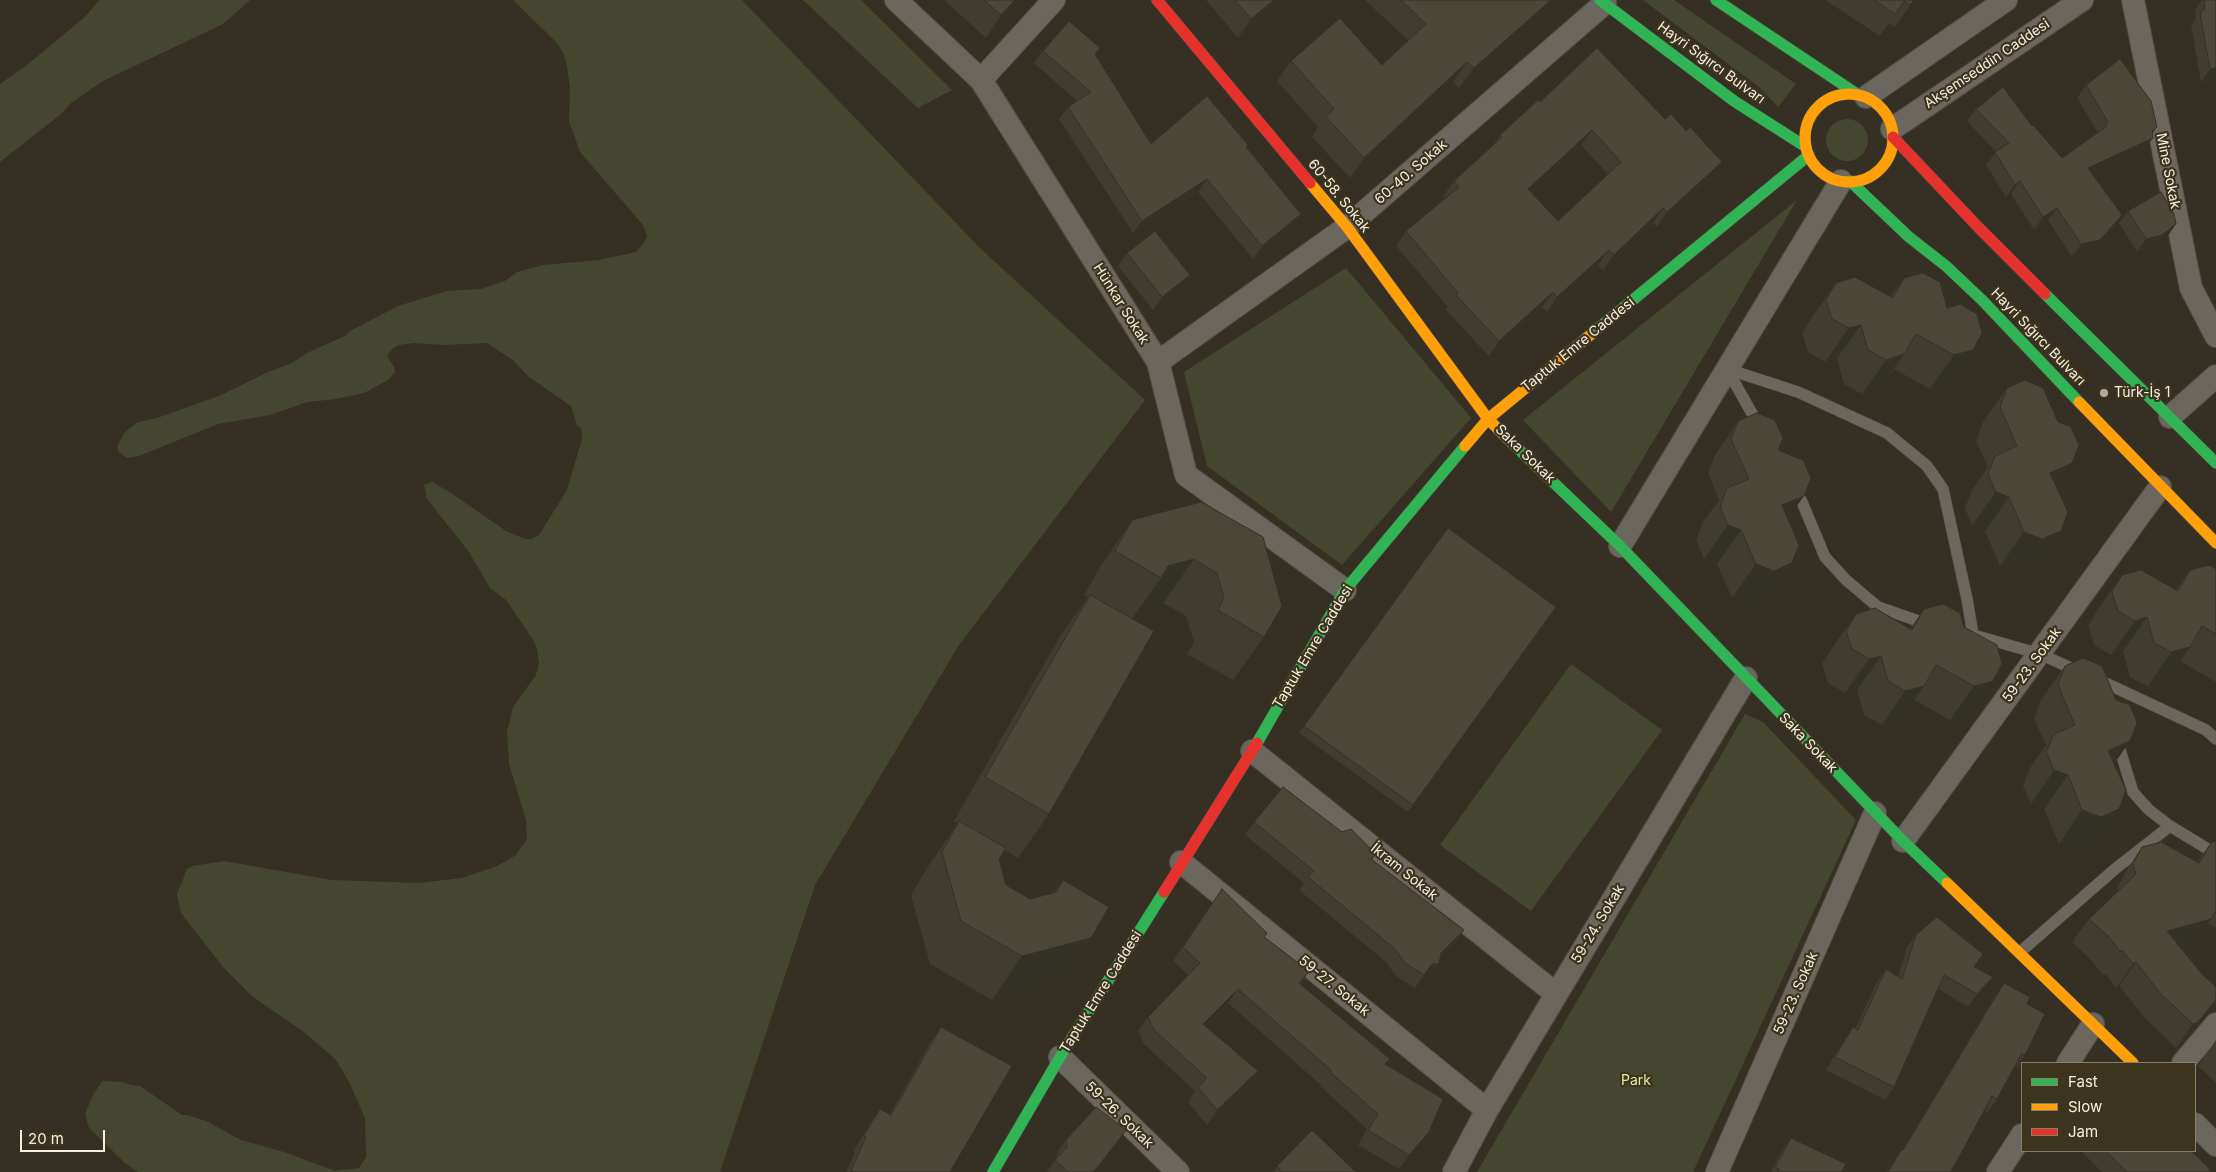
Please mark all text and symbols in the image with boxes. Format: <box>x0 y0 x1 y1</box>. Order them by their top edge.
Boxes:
street label: Akşemseddin Caddesi <box>1921 16 2053 112</box>
street label: Hayri Sığırcı Bulvarı <box>1654 18 1768 108</box>
street label: Mine Sokak <box>2152 132 2184 210</box>
street label: 60-40. Sokak <box>1372 136 1450 208</box>
street label: 60-58. Sokak <box>1304 156 1374 236</box>
street label: Hünkar Sokak <box>1089 260 1153 348</box>
street label: Hayri Sığırcı Bulvarı <box>1987 285 2089 389</box>
street label: Taptuk Emre Caddesi <box>1518 294 1638 396</box>
place label: Türk-İş 1 <box>2114 385 2170 401</box>
marker: Türk-İş 1 <box>2098 387 2110 399</box>
street label: Saka Sokak <box>1491 421 1559 487</box>
street label: Taptuk Emre Caddesi <box>1270 582 1356 712</box>
street label: 59-23. Sokak <box>1999 624 2065 706</box>
street label: Saka Sokak <box>1775 709 1841 777</box>
street label: İkram Sokak <box>1367 840 1441 904</box>
street label: 59-24. Sokak <box>1568 882 1628 966</box>
street label: Taptuk Emre Caddesi <box>1057 928 1145 1056</box>
street label: 59-23. Sokak <box>1770 949 1822 1037</box>
street label: 59-27. Sokak <box>1295 952 1373 1020</box>
legend <box>2021 1062 2196 1152</box>
text: Fast <box>2068 1072 2098 1091</box>
park label: Park <box>1621 1073 1651 1089</box>
street label: 59-26. Sokak <box>1081 1078 1157 1152</box>
text: Slow <box>2068 1097 2102 1116</box>
scale bar <box>22 1120 108 1152</box>
text: Jam <box>2068 1122 2098 1141</box>
text: 20 m <box>28 1129 64 1148</box>

